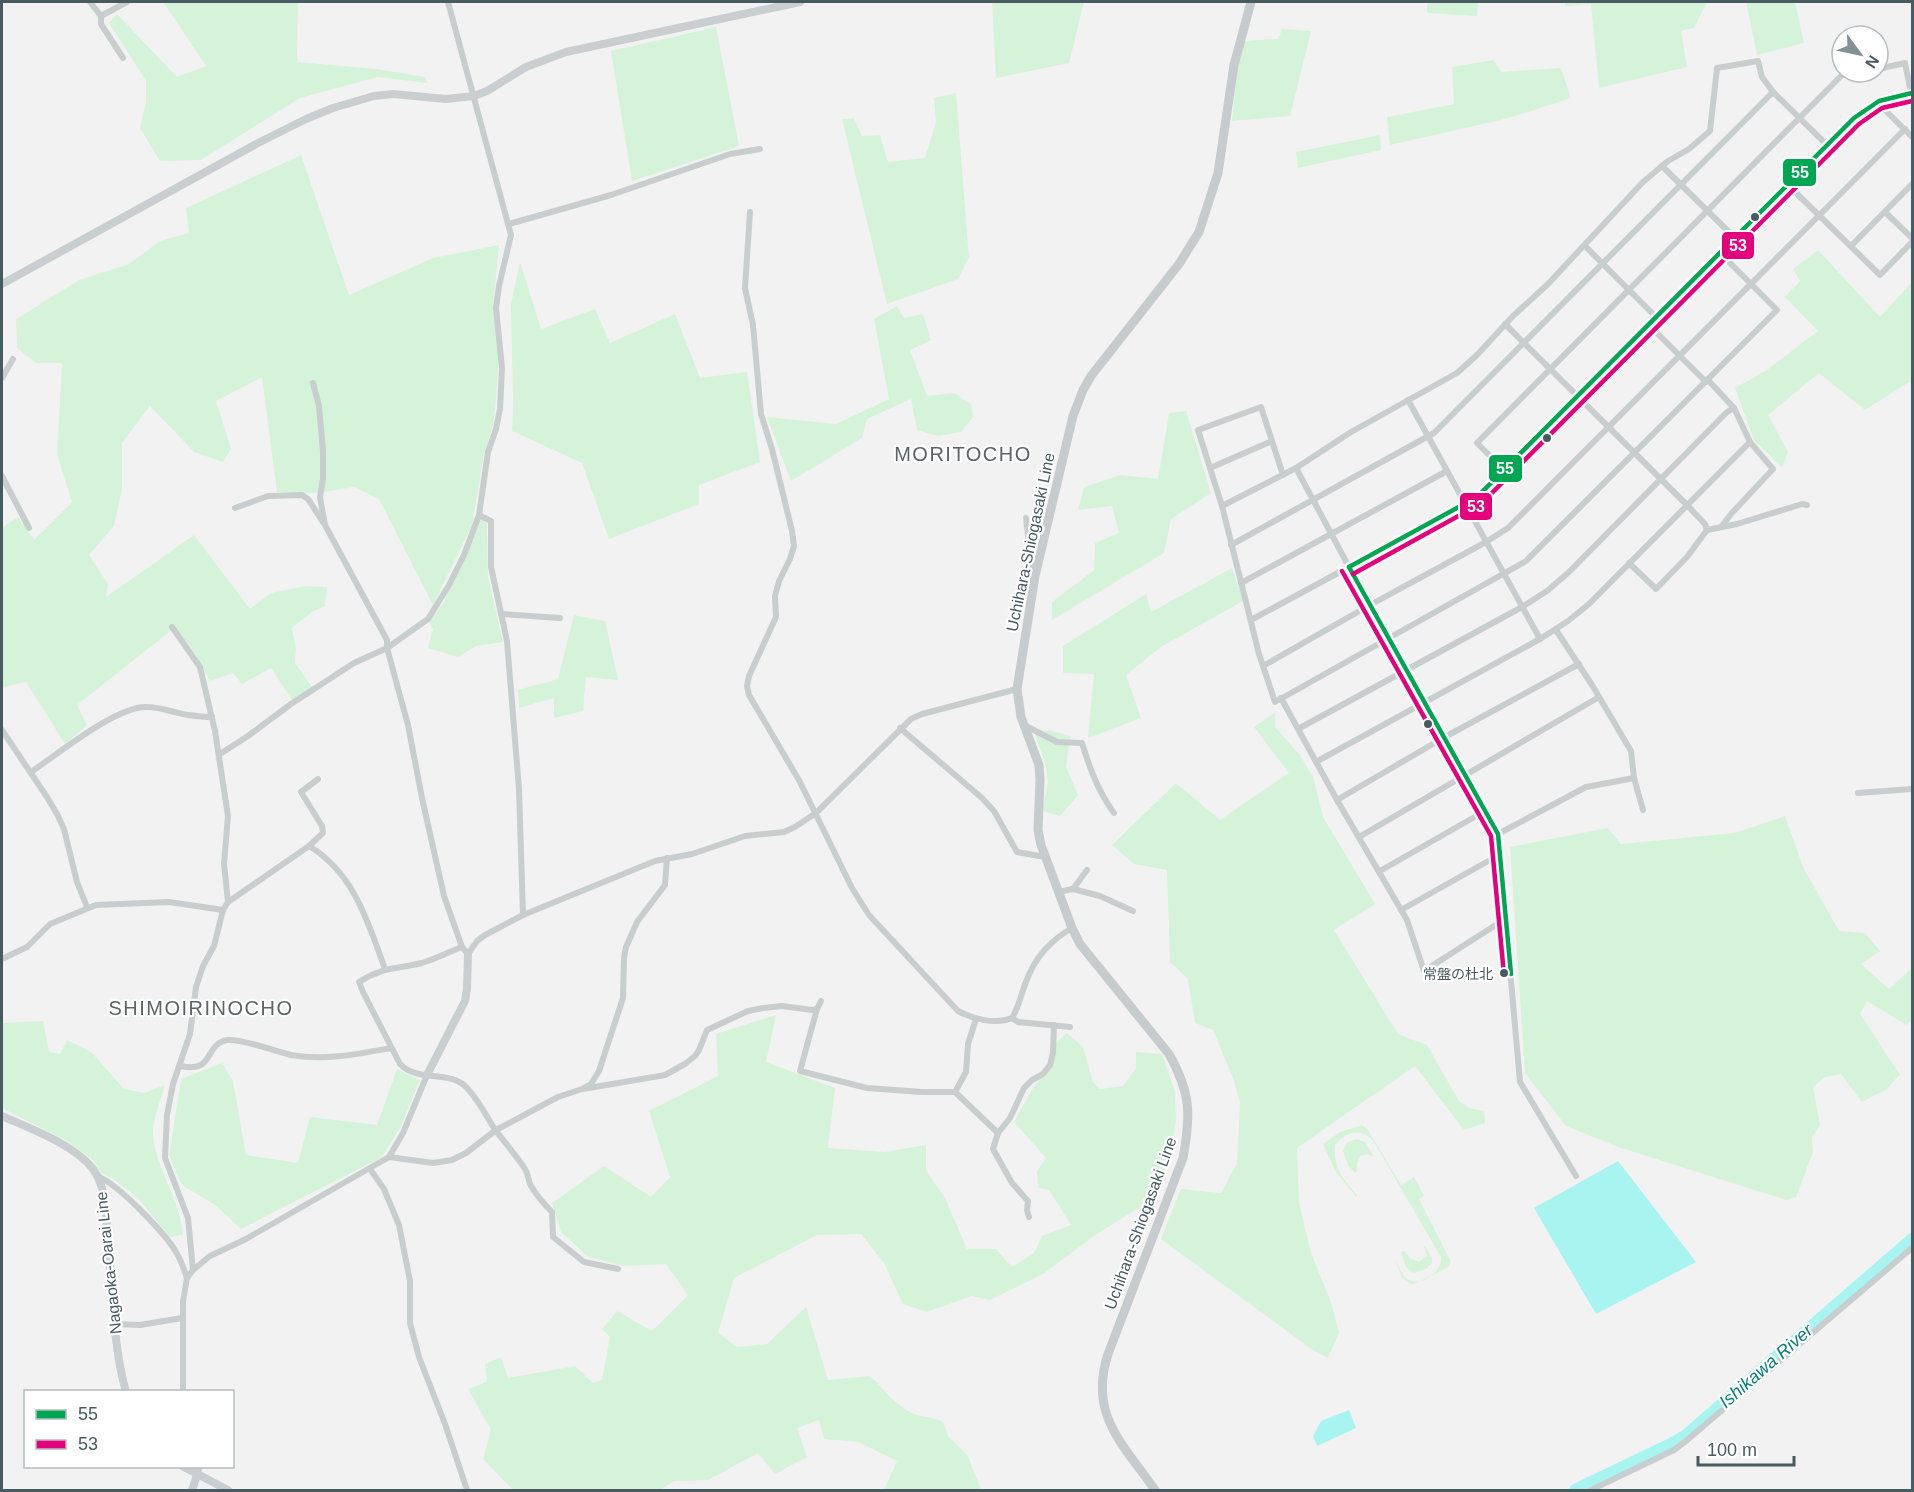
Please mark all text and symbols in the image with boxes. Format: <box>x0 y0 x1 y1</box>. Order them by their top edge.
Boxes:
north arrow <box>1830 24 1890 84</box>
text: N <box>1862 52 1882 71</box>
line badge: 55 <box>1782 158 1817 187</box>
text: 55 <box>1791 164 1809 181</box>
unlabelled marker <box>1749 211 1761 223</box>
line badge: 53 <box>1721 231 1755 260</box>
text: 53 <box>1729 237 1747 254</box>
unlabelled marker <box>1541 432 1553 444</box>
district label: MORITOCHO <box>894 443 1032 465</box>
street label: Uchihara-Shiogasaki Line <box>1003 451 1058 633</box>
line badge: 55 <box>1488 454 1523 483</box>
text: 55 <box>1496 460 1514 477</box>
line badge: 53 <box>1459 492 1493 521</box>
text: 53 <box>1467 498 1485 515</box>
unlabelled marker <box>1422 718 1434 730</box>
place label: 常盤の杜北 <box>1423 966 1493 982</box>
marker: 常盤の杜北 <box>1498 967 1510 979</box>
district label: SHIMOIRINOCHO <box>108 997 294 1019</box>
street label: Uchihara-Shiogasaki Line <box>1101 1135 1180 1312</box>
street label: Nagaoka-Oarai Line <box>93 1191 124 1335</box>
water label: Ishikawa River <box>1715 1319 1817 1412</box>
legend <box>24 1390 234 1468</box>
text: 55 <box>78 1404 98 1424</box>
scale bar <box>1698 1429 1794 1467</box>
text: 53 <box>78 1434 98 1454</box>
text: 100 m <box>1707 1440 1757 1460</box>

